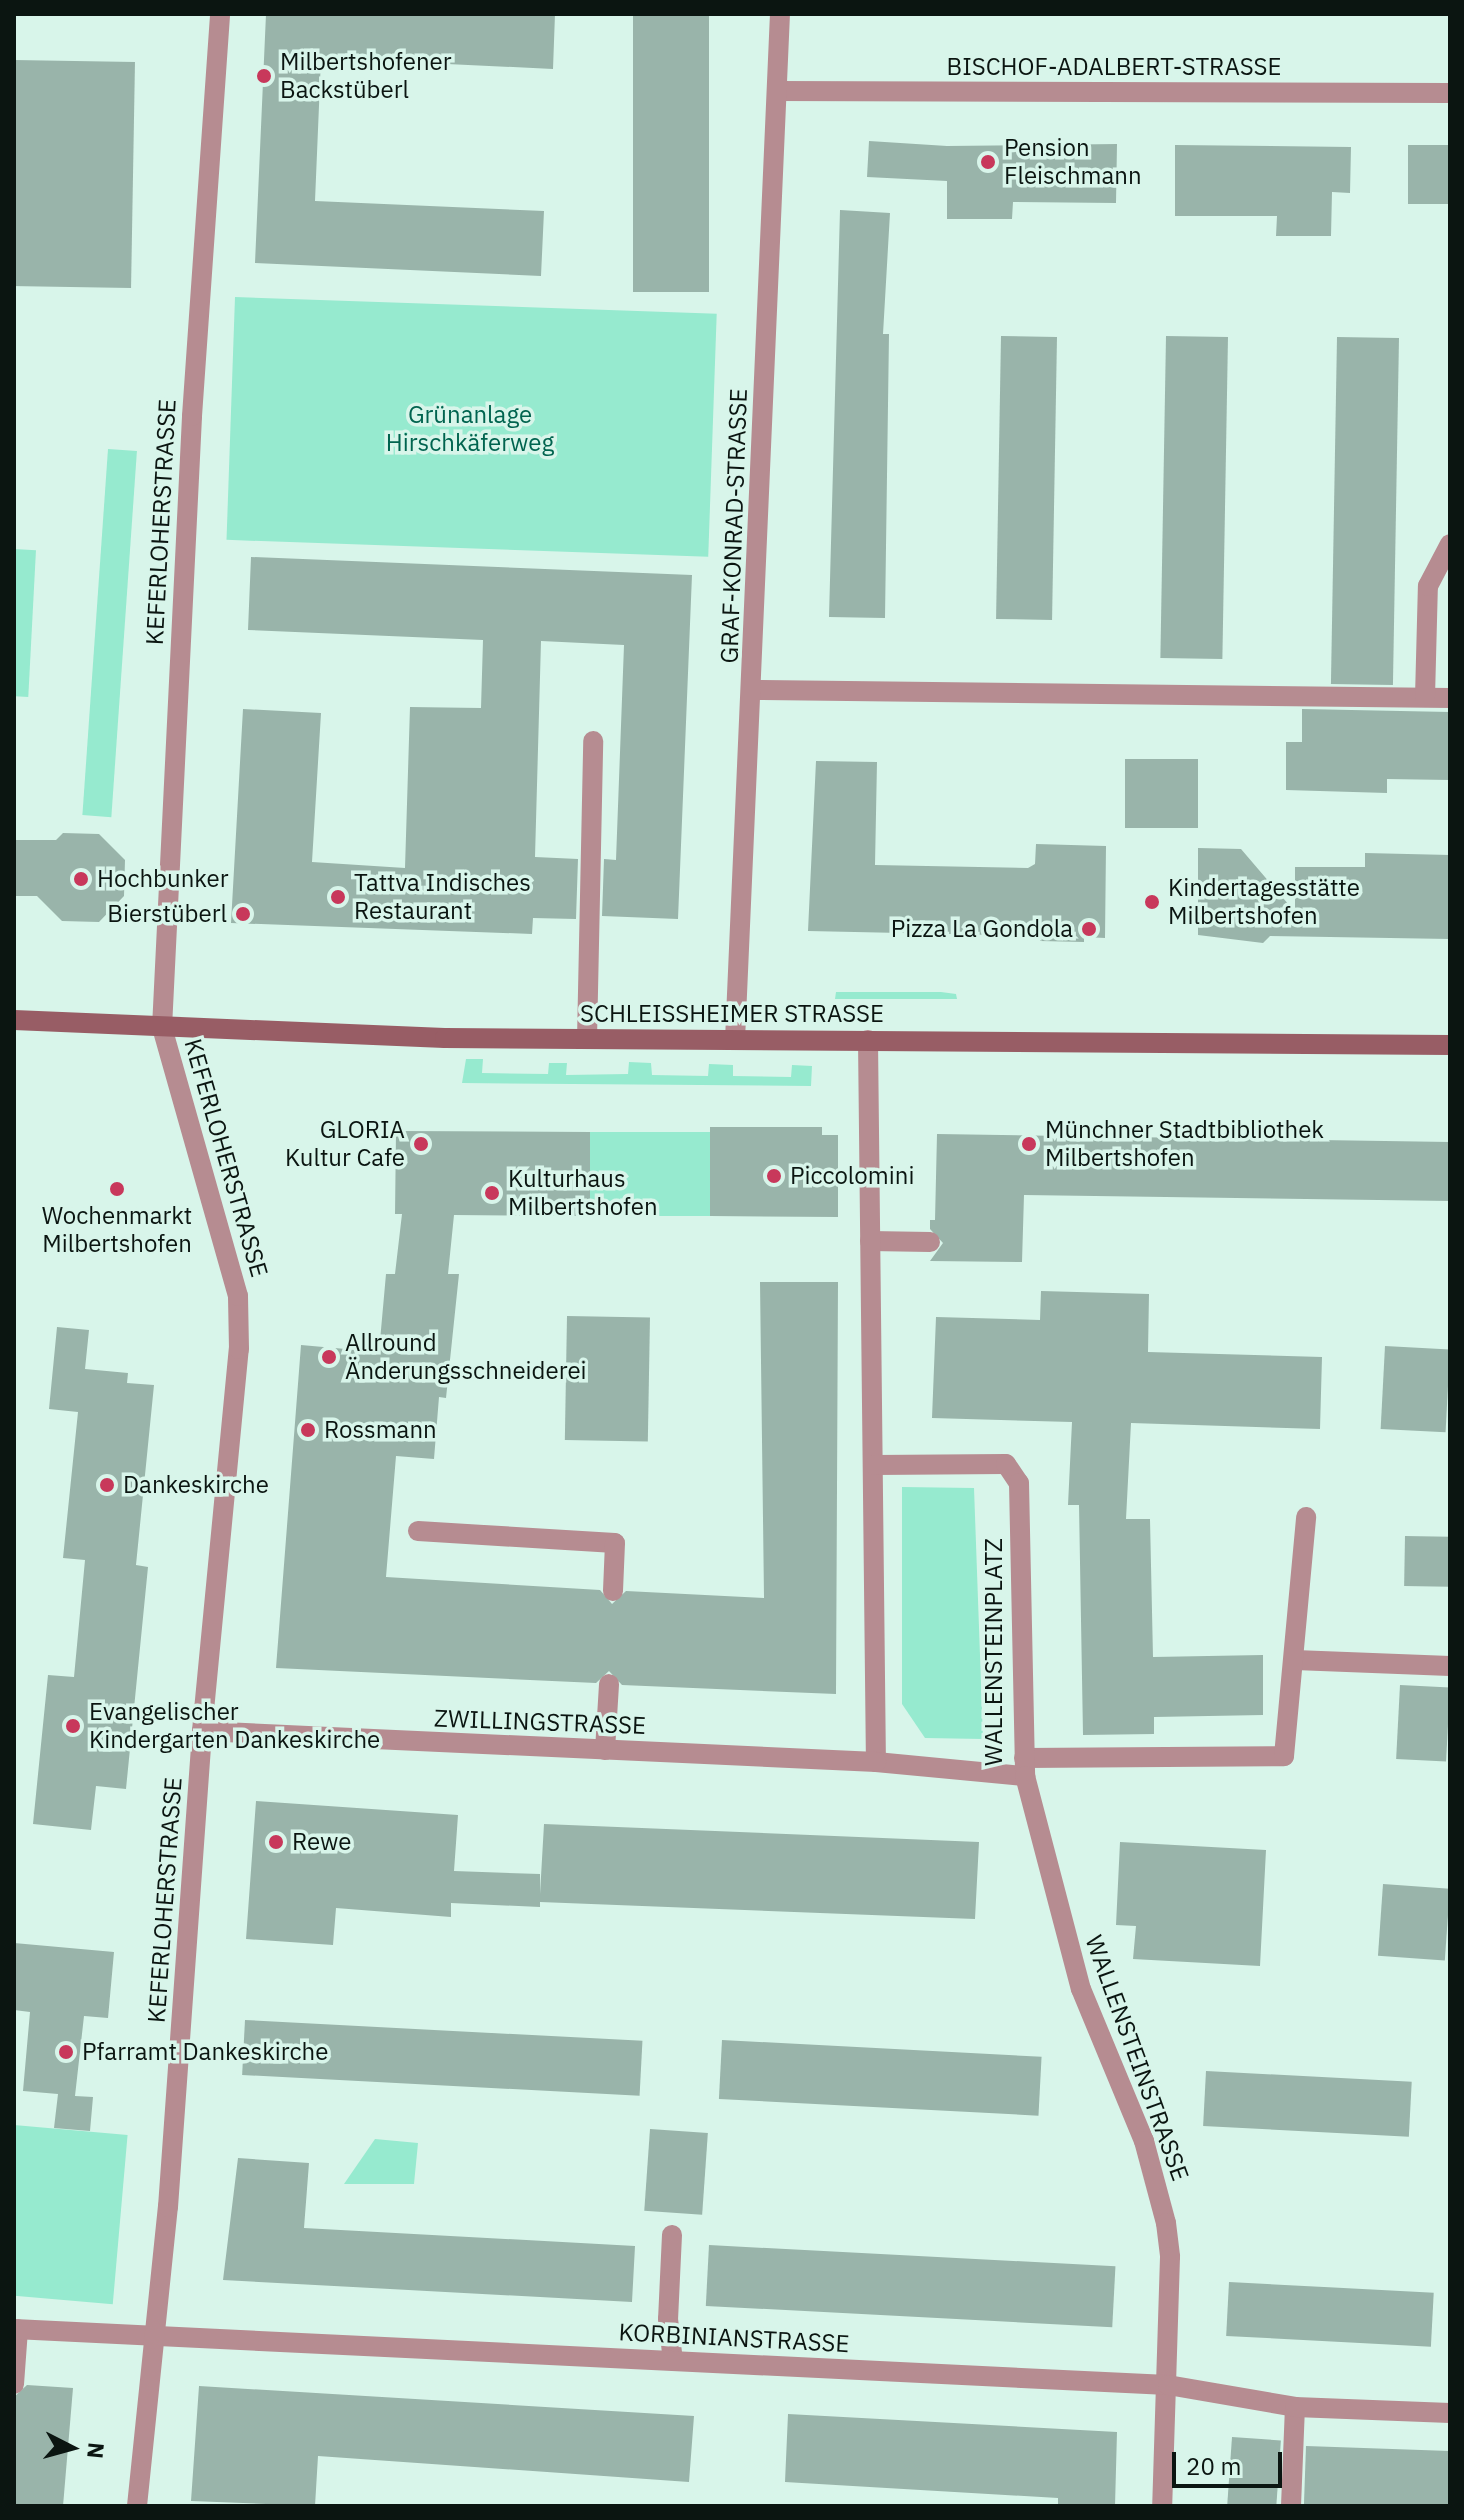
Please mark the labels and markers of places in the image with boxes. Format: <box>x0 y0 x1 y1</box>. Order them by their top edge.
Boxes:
place label: Milbertshofener Backstüberl <box>280 48 452 104</box>
marker: Milbertshofener Backstüberl <box>255 67 273 85</box>
place label: Pension Fleischmann <box>1004 134 1142 190</box>
marker: Pension Fleischmann <box>979 153 997 171</box>
place label: Hochbunker <box>97 865 229 893</box>
place label: Tattva Indisches Restaurant <box>354 869 531 925</box>
marker: Hochbunker <box>72 870 90 888</box>
place label: Kindertagesstätte Milbertshofen <box>1168 874 1360 930</box>
marker: Tattva Indisches Restaurant <box>329 888 347 906</box>
marker: Kindertagesstätte Milbertshofen <box>1143 893 1161 911</box>
place label: Bierstüberl <box>107 900 227 928</box>
marker: Bierstüberl <box>234 905 252 923</box>
place label: Pizza La Gondola <box>891 915 1073 943</box>
marker: Pizza La Gondola <box>1080 920 1098 938</box>
place label: GLORIA Kultur Cafe <box>285 1116 405 1172</box>
place label: Münchner Stadtbibliothek Milbertshofen <box>1045 1116 1324 1172</box>
marker: GLORIA Kultur Cafe <box>412 1135 430 1153</box>
marker: Münchner Stadtbibliothek Milbertshofen <box>1020 1135 1038 1153</box>
place label: Piccolomini <box>790 1162 914 1190</box>
place label: Kulturhaus Milbertshofen <box>508 1165 658 1221</box>
marker: Piccolomini <box>765 1167 783 1185</box>
marker: Wochenmarkt Milbertshofen <box>108 1180 126 1198</box>
marker: Kulturhaus Milbertshofen <box>483 1184 501 1202</box>
place label: Wochenmarkt Milbertshofen <box>42 1202 192 1258</box>
place label: Allround Änderungsschneiderei <box>345 1329 587 1385</box>
marker: Allround Änderungsschneiderei <box>320 1348 338 1366</box>
place label: Rossmann <box>324 1416 437 1444</box>
marker: Rossmann <box>299 1421 317 1439</box>
place label: Dankeskirche <box>123 1471 269 1499</box>
marker: Dankeskirche <box>98 1476 116 1494</box>
place label: Evangelischer Kindergarten Dankeskirche <box>89 1698 380 1754</box>
marker: Evangelischer Kindergarten Dankeskirche <box>64 1717 82 1735</box>
place label: Rewe <box>292 1828 352 1856</box>
marker: Rewe <box>267 1833 285 1851</box>
place label: Pfarramt Dankeskirche <box>82 2038 328 2066</box>
marker: Pfarramt Dankeskirche <box>57 2043 75 2061</box>

